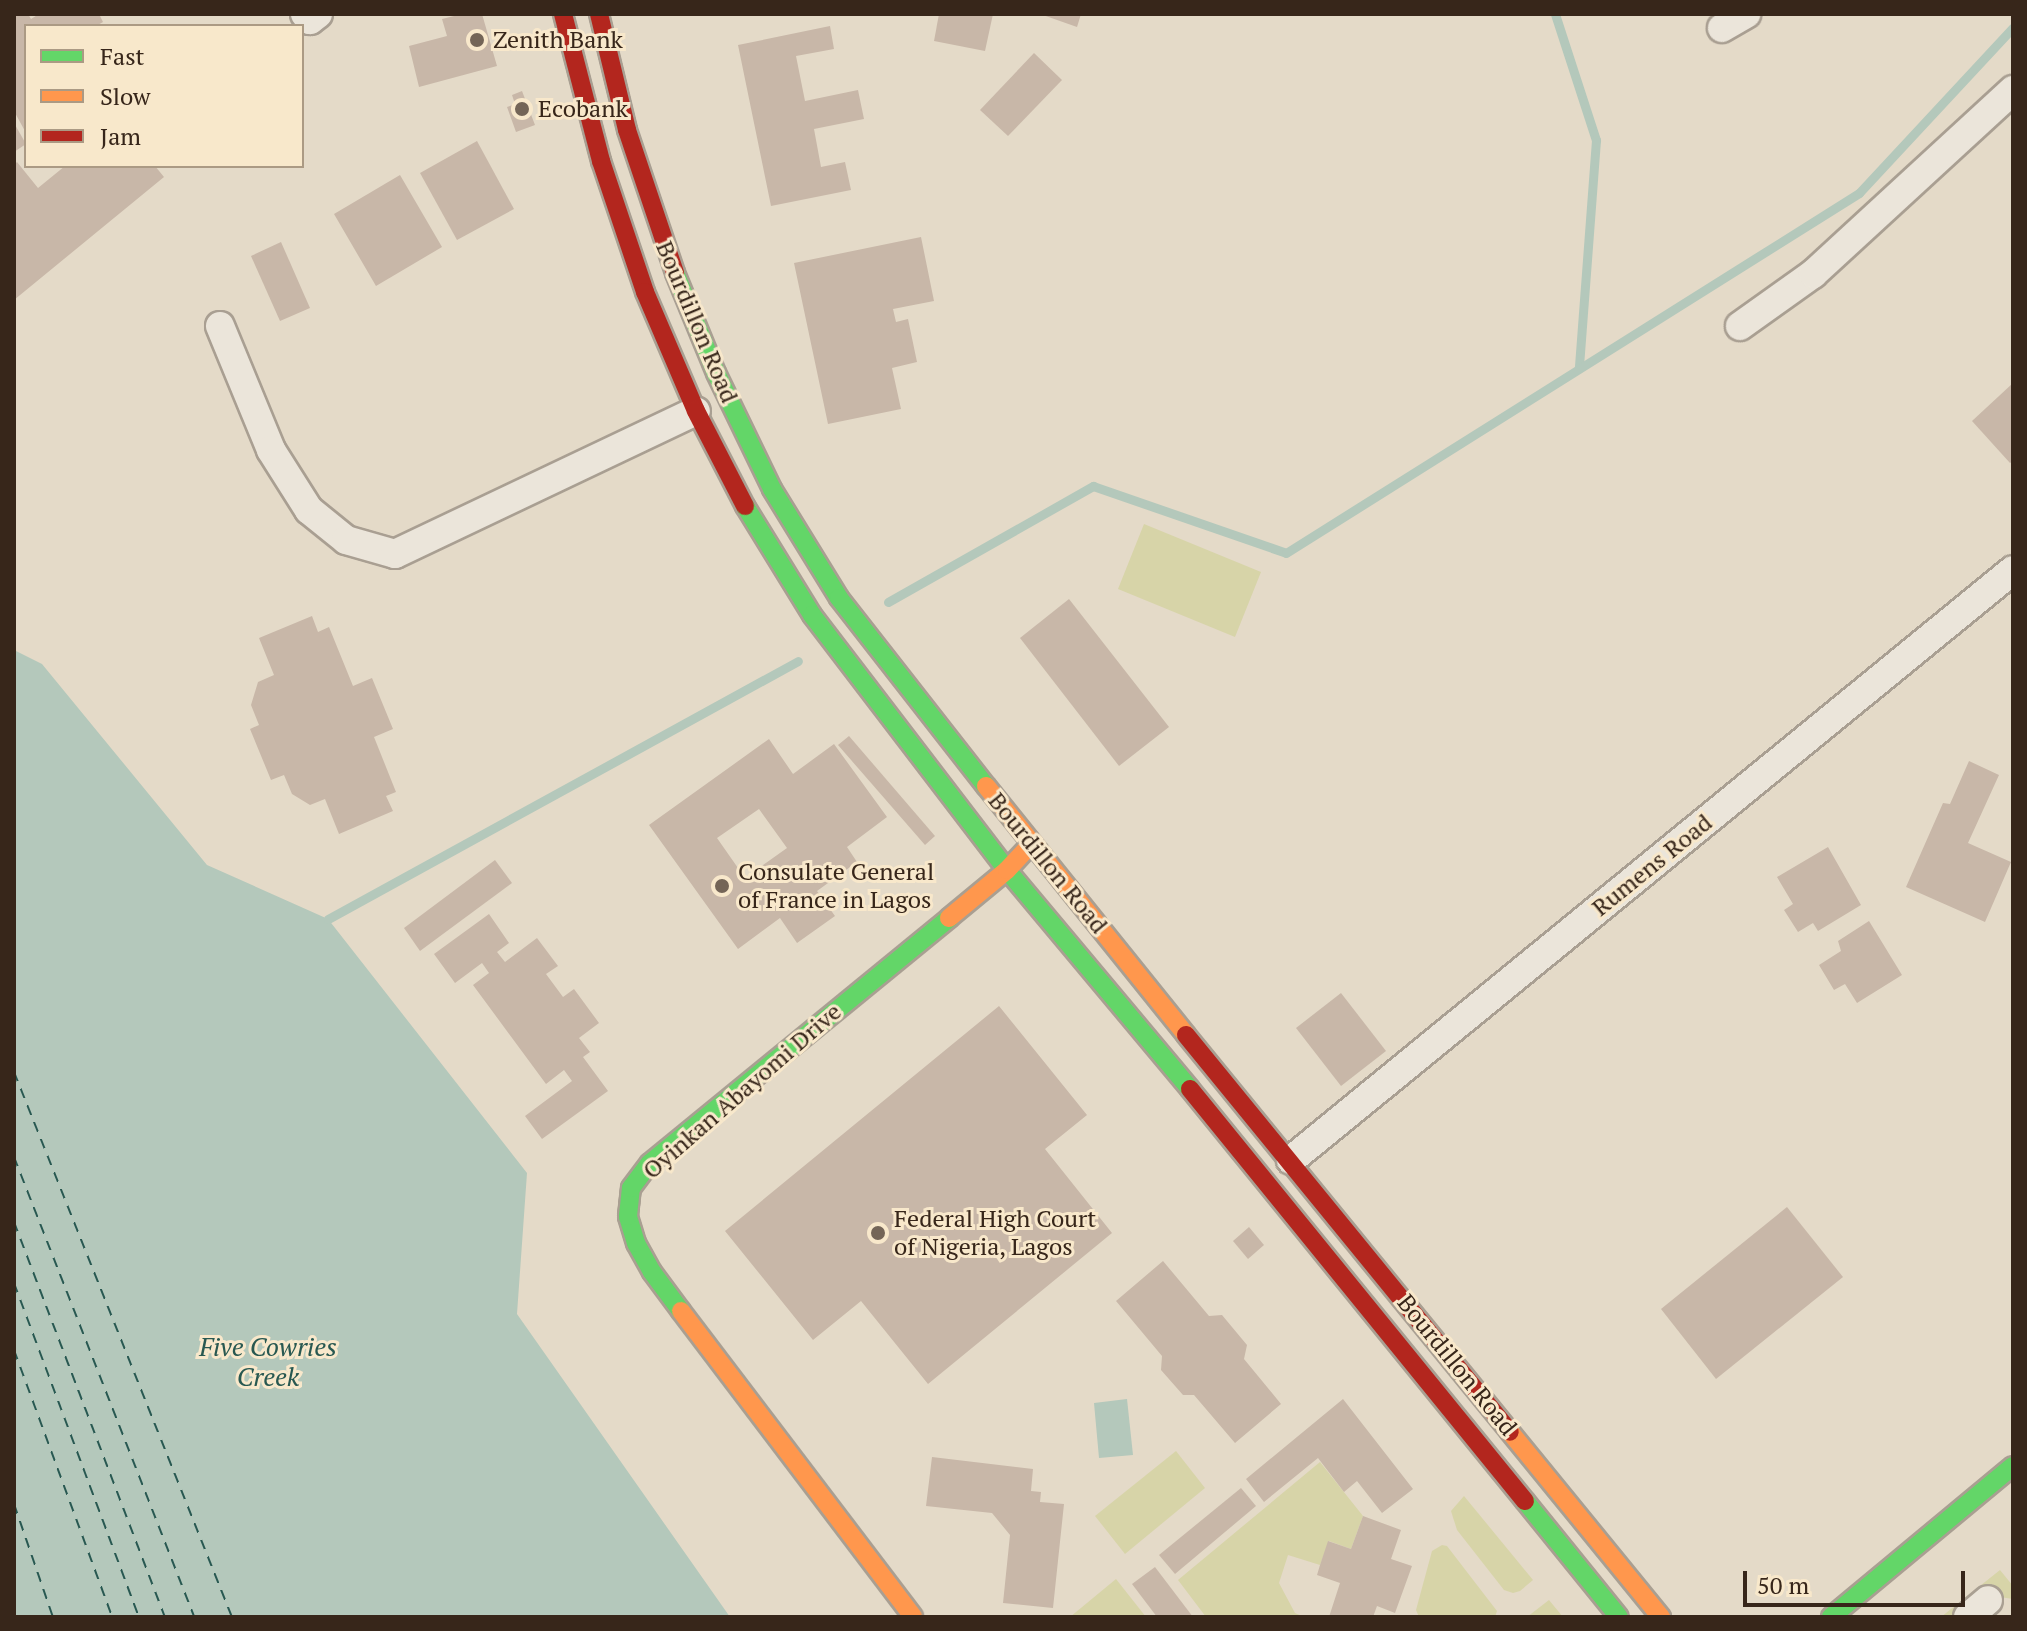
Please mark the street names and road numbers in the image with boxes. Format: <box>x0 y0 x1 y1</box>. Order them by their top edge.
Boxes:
street label: Bourdillon Road <box>650 237 744 407</box>
street label: Bourdillon Road <box>982 787 1114 939</box>
street label: Rumens Road <box>1586 808 1718 922</box>
street label: Oyinkan Abayomi Drive <box>637 997 847 1185</box>
street label: Bourdillon Road <box>1391 1289 1523 1441</box>

